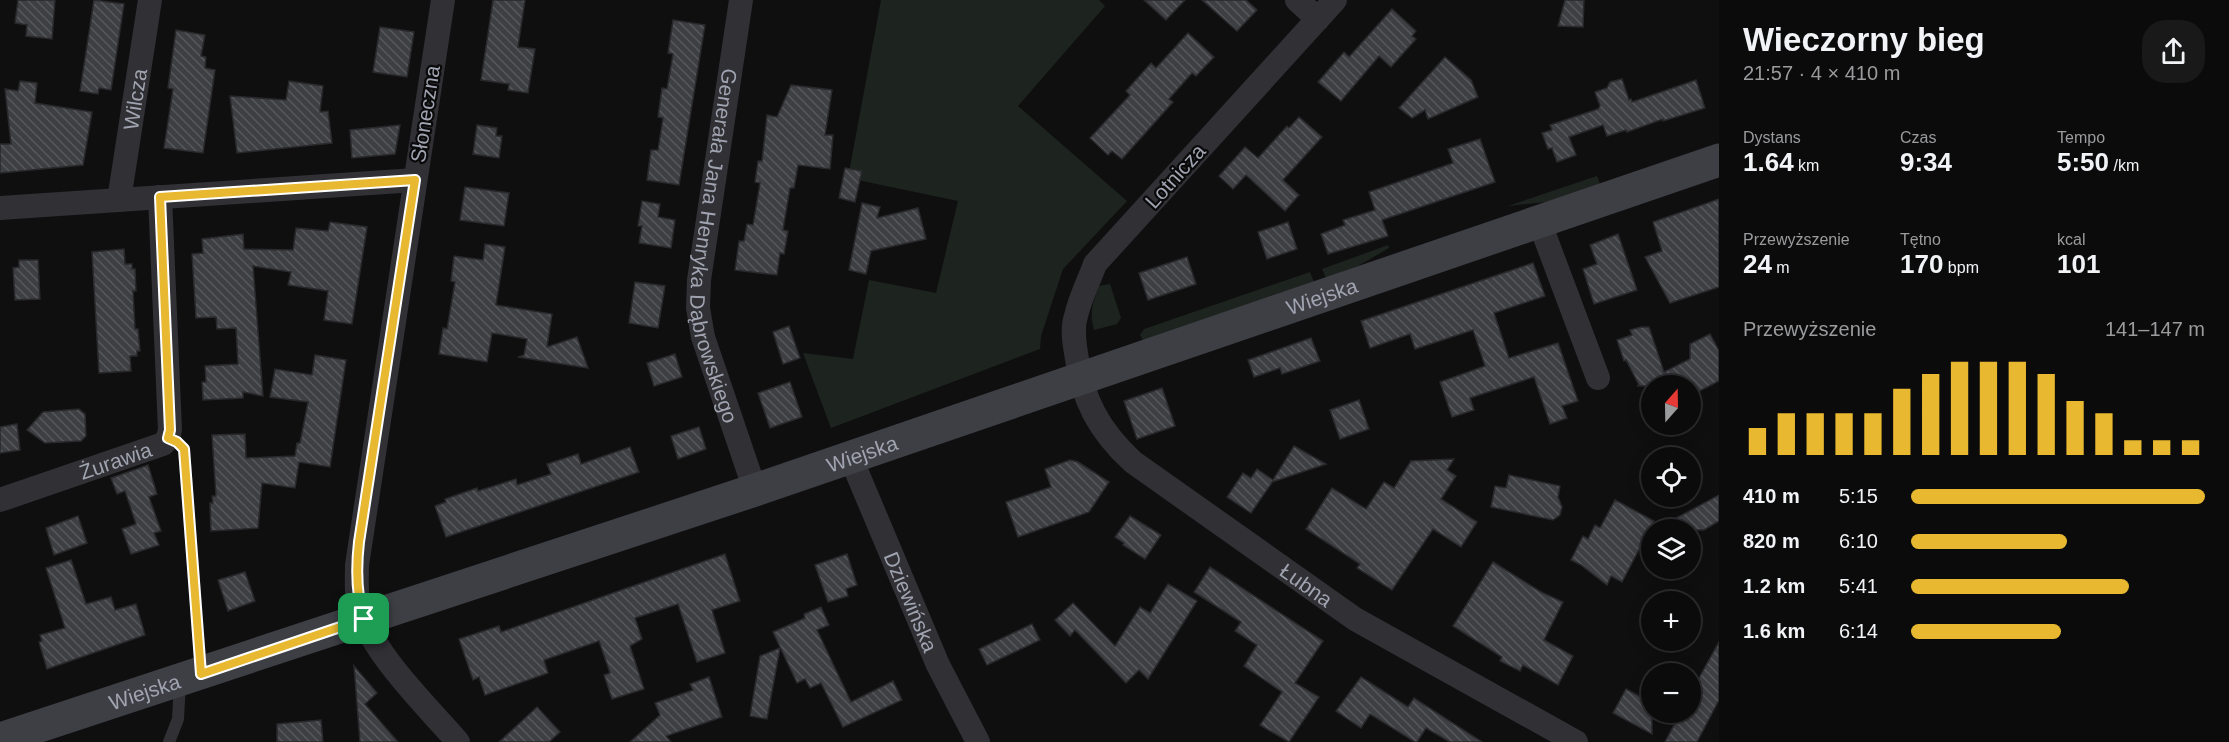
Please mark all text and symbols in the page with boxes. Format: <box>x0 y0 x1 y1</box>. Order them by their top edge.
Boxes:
button: share <box>2142 20 2205 83</box>
text: Wieczorny bieg <box>1743 21 1985 58</box>
text: 21:57 · 4 × 410 m <box>1743 62 1900 84</box>
street label: Słoneczna <box>406 63 444 164</box>
street label: Generała Jana Henryka Dąbrowskiego <box>718 65 750 427</box>
street label: Wilcza <box>119 67 151 132</box>
text: Generała Jana Henryka Dąbrowskiego <box>686 67 743 426</box>
text: Dystans <box>1743 129 1801 146</box>
text: Czas <box>1900 129 1936 146</box>
text: Tempo <box>2057 129 2105 146</box>
street label: Lotnicza <box>1140 139 1210 213</box>
text: 1.64 <box>1743 147 1794 177</box>
text: 9:34 <box>1900 147 1952 177</box>
text: 5:50 <box>2057 147 2109 177</box>
text: km <box>1794 157 1819 174</box>
text: /km <box>2109 157 2139 174</box>
text: Przewyższenie <box>1743 231 1850 248</box>
text: Tętno <box>1900 231 1941 248</box>
text: kcal <box>2057 231 2085 248</box>
text: 24 <box>1743 249 1772 279</box>
text: 170 <box>1900 249 1943 279</box>
text: 101 <box>2057 249 2100 279</box>
text: m <box>1772 259 1790 276</box>
text: bpm <box>1943 259 1979 276</box>
street label: Wiejska <box>1283 273 1361 319</box>
text: Przewyższenie <box>1743 318 1876 340</box>
text: 141–147 m <box>2105 318 2205 340</box>
north arrow <box>1641 375 1701 435</box>
map controls <box>1641 375 1701 723</box>
street label: Wiejska <box>823 431 901 476</box>
street label: Żurawia <box>76 437 155 483</box>
button: locate <box>1641 447 1701 507</box>
text: 410 m <box>1743 485 1800 507</box>
text: 5:15 <box>1839 485 1878 507</box>
button: layers <box>1641 519 1701 579</box>
text: 820 m <box>1743 530 1800 552</box>
text: 6:10 <box>1839 530 1878 552</box>
street label: Dziewińska <box>880 548 943 655</box>
street label: Łubna <box>1276 558 1337 611</box>
text: 1.2 km <box>1743 575 1805 597</box>
text: 5:41 <box>1839 575 1878 597</box>
button: + <box>1641 591 1701 651</box>
pin <box>338 593 389 644</box>
icon: arrive <box>347 602 380 635</box>
text: 1.6 km <box>1743 620 1805 642</box>
text: 6:14 <box>1839 620 1878 642</box>
button: − <box>1641 663 1701 723</box>
street label: Wiejska <box>106 669 183 714</box>

